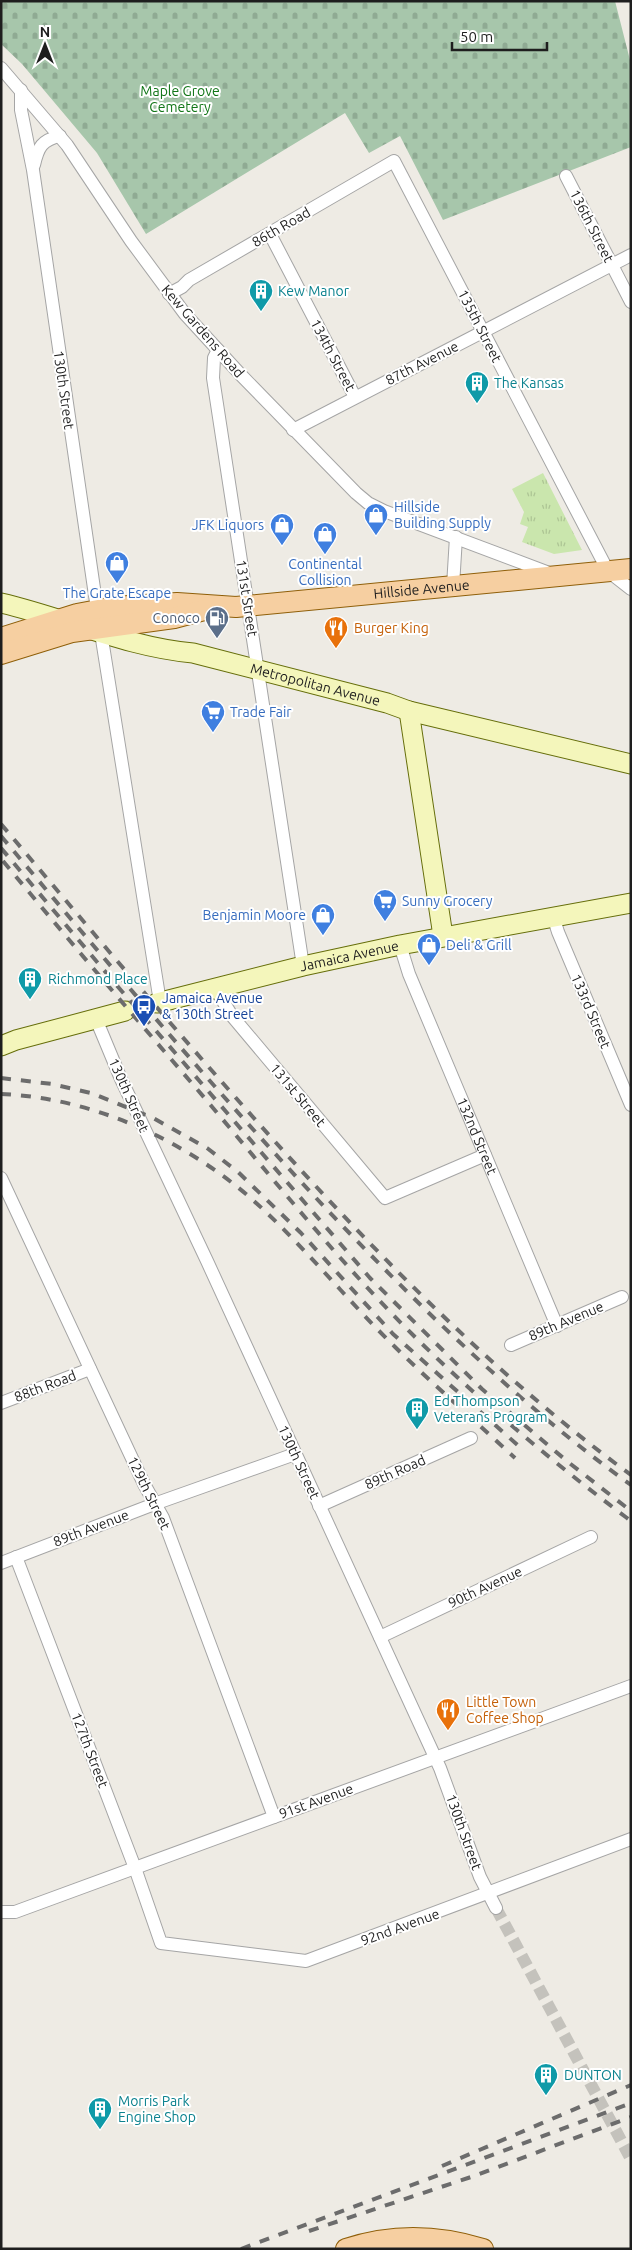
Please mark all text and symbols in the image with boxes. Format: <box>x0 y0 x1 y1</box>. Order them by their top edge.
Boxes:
north arrow <box>20 20 70 70</box>
scale bar <box>452 20 547 52</box>
text: N <box>40 24 50 40</box>
text: 50 m <box>460 28 493 45</box>
park label: Maple Grove Cemetery <box>140 83 220 115</box>
street label: 136th Street <box>567 187 617 265</box>
street label: 86th Road <box>249 204 313 250</box>
building icon: Kew Manor <box>248 278 274 312</box>
street label: Kew Gardens Road <box>158 281 248 381</box>
place label: Kew Manor <box>278 283 350 299</box>
street label: 135th Street <box>455 287 505 365</box>
street label: 134th Street <box>307 316 359 394</box>
street label: 87th Avenue <box>383 338 461 388</box>
street label: 130th Street <box>51 350 78 431</box>
building icon: The Kansas <box>464 370 490 404</box>
place label: The Kansas <box>494 375 564 391</box>
place label: Hillside Building Supply <box>394 499 491 531</box>
shop icon: Hillside Building Supply <box>363 502 389 536</box>
shop icon: JFK Liquors <box>269 512 295 546</box>
place label: JFK Liquors <box>192 517 264 533</box>
shop icon: Continental Collision <box>312 521 338 555</box>
shop icon: The Grate Escape <box>104 550 130 584</box>
place label: Continental Collision <box>288 556 362 588</box>
street label: 131st Street <box>233 558 261 638</box>
street label: Hillside Avenue <box>373 577 470 602</box>
place label: The Grate Escape <box>63 585 171 601</box>
fuel station icon: Conoco <box>204 605 230 639</box>
place label: Conoco <box>152 610 200 626</box>
restaurant icon: Burger King <box>323 615 349 649</box>
place label: Burger King <box>354 620 429 636</box>
street label: Metropolitan Avenue <box>249 660 382 709</box>
supermarket icon: Trade Fair <box>200 699 226 733</box>
place label: Trade Fair <box>230 704 292 720</box>
supermarket icon: Sunny Grocery <box>372 888 398 922</box>
place label: Sunny Grocery <box>402 893 493 909</box>
shop icon: Benjamin Moore <box>310 902 336 936</box>
place label: Benjamin Moore <box>203 907 306 923</box>
shop icon: Deli & Grill <box>416 932 442 966</box>
street label: Jamaica Avenue <box>298 937 400 974</box>
place label: Deli & Grill <box>446 937 512 953</box>
building icon: Richmond Place <box>17 966 43 1000</box>
place label: Richmond Place <box>48 971 148 987</box>
street label: 133rd Street <box>568 971 614 1051</box>
place label: Jamaica Avenue & 130th Street <box>162 990 263 1022</box>
bus stop icon: Jamaica Avenue & 130th Street <box>131 993 157 1027</box>
street label: 130th Street <box>106 1055 153 1135</box>
street label: 131st Street <box>267 1060 329 1130</box>
street label: 132nd Street <box>454 1095 501 1177</box>
street label: 89th Avenue <box>526 1298 606 1344</box>
street label: 88th Road <box>12 1367 78 1405</box>
place label: Ed Thompson Veterans Program <box>434 1393 548 1425</box>
building icon: Ed Thompson Veterans Program <box>404 1396 430 1430</box>
street label: 130th Street <box>275 1423 323 1502</box>
street label: 89th Road <box>362 1452 428 1492</box>
street label: 129th Street <box>124 1454 174 1533</box>
street label: 89th Avenue <box>51 1506 131 1550</box>
street label: 90th Avenue <box>446 1563 524 1611</box>
place label: Little Town Coffee Shop <box>466 1694 544 1726</box>
restaurant icon: Little Town Coffee Shop <box>435 1697 461 1731</box>
street label: 127th Street <box>68 1710 112 1790</box>
street label: 91st Avenue <box>277 1780 355 1822</box>
street label: 130th Street <box>443 1792 485 1873</box>
street label: 92nd Avenue <box>359 1905 441 1949</box>
building icon: DUNTON <box>533 2062 559 2096</box>
place label: DUNTON <box>564 2067 622 2083</box>
place label: Morris Park Engine Shop <box>118 2093 196 2125</box>
building icon: Morris Park Engine Shop <box>87 2096 113 2130</box>

